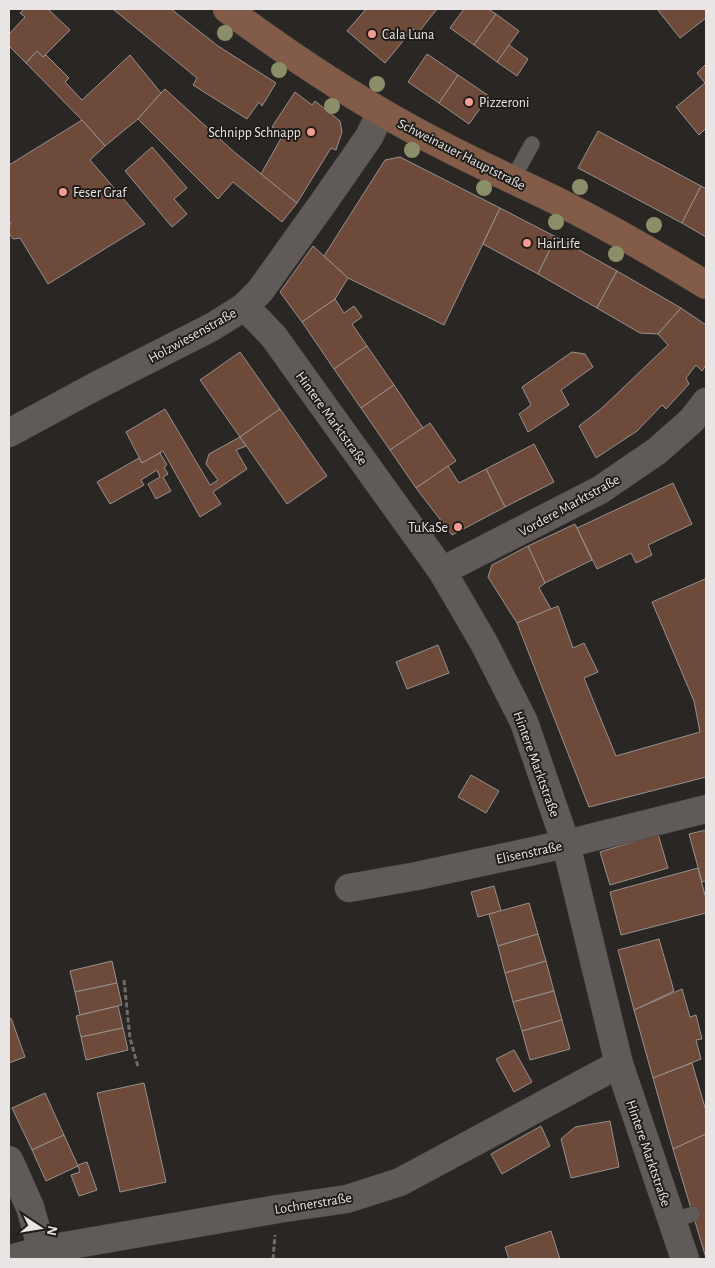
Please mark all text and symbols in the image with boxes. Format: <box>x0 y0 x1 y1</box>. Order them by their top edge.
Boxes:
marker: Cala Luna <box>366 28 378 40</box>
place label: Cala Luna <box>382 28 435 42</box>
marker: Pizzeroni <box>463 96 475 108</box>
place label: Pizzeroni <box>479 96 529 110</box>
street label: Schweinauer Hauptstraße <box>395 117 528 193</box>
place label: Schnipp Schnapp <box>208 126 301 140</box>
marker: Schnipp Schnapp <box>305 126 317 138</box>
marker: Feser Graf <box>57 186 69 198</box>
place label: Feser Graf <box>73 186 127 200</box>
marker: HairLife <box>521 237 533 249</box>
place label: HairLife <box>537 237 580 251</box>
street label: Holzwiesenstraße <box>146 306 239 366</box>
street label: Hintere Marktstraße <box>293 369 370 468</box>
street label: Vordere Marktstraße <box>517 472 622 539</box>
place label: TuKaSe <box>408 521 448 535</box>
marker: TuKaSe <box>452 521 464 533</box>
street label: Hintere Marktstraße <box>510 710 562 819</box>
street label: Elisenstraße <box>495 839 564 867</box>
street label: Hintere Marktstraße <box>623 1098 673 1208</box>
street label: Lochnerstraße <box>274 1191 353 1217</box>
north arrow <box>15 1203 65 1253</box>
text: N <box>44 1224 60 1237</box>

